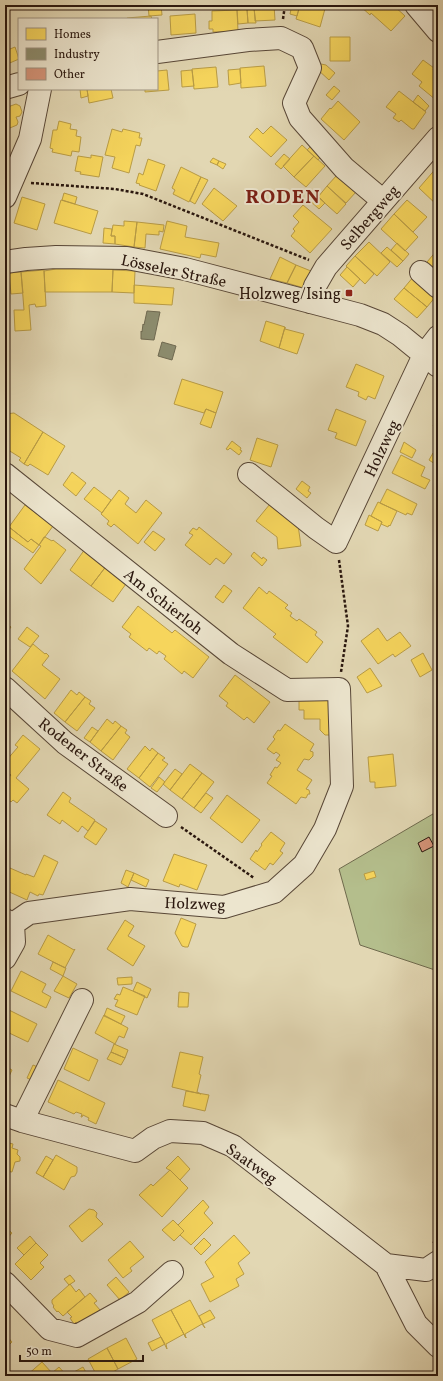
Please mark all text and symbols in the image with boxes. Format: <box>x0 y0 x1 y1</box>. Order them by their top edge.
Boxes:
legend <box>18 18 158 90</box>
text: Homes <box>54 27 91 43</box>
text: Industry <box>54 47 100 63</box>
text: Other <box>54 67 85 83</box>
street label: Selbergweg <box>336 181 405 256</box>
district label: RODEN <box>245 184 321 212</box>
street label: Lösseler Straße <box>119 250 228 294</box>
place label: Holzweg/Ising <box>239 284 341 306</box>
marker: Holzweg/Ising <box>344 288 354 298</box>
street label: Holzweg <box>360 416 406 481</box>
street label: Am Schierloh <box>118 565 207 641</box>
street label: Rodener Straße <box>33 713 133 798</box>
street label: Holzweg <box>164 893 226 917</box>
street label: Saatweg <box>221 1139 281 1190</box>
scale bar <box>20 1337 143 1363</box>
text: 50 m <box>26 1344 52 1360</box>

